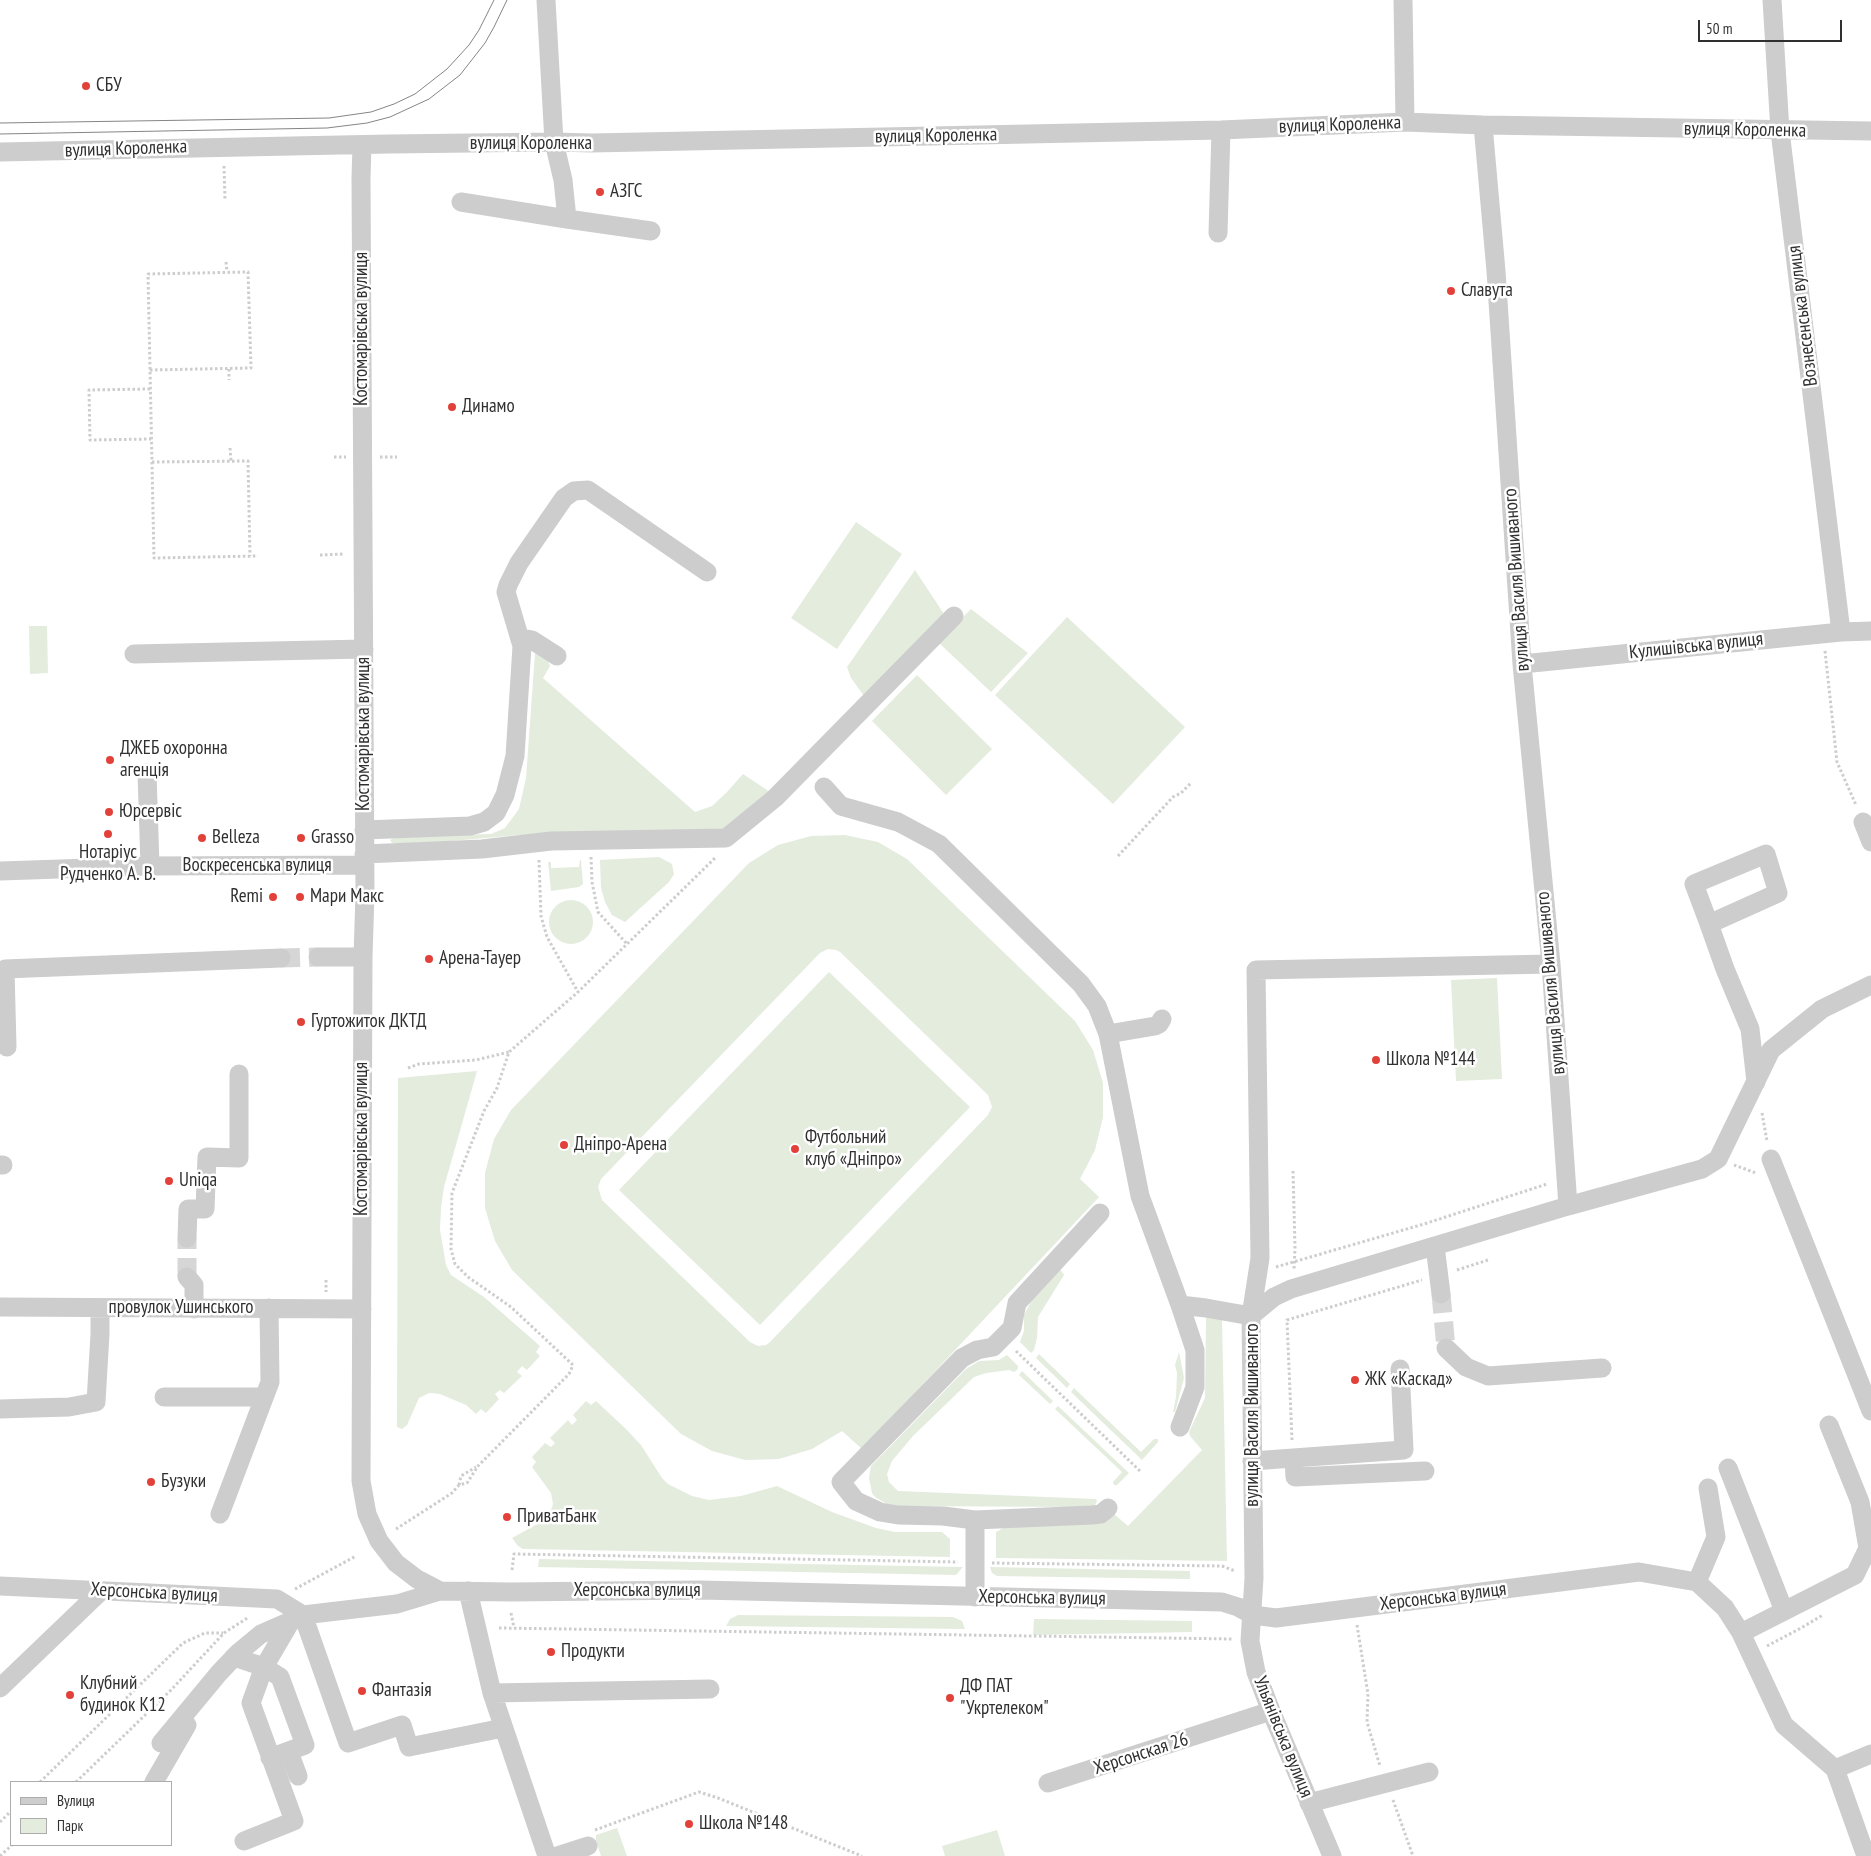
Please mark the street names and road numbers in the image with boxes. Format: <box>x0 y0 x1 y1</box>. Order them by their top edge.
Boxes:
street label: вулиця Короленка <box>1278 111 1402 139</box>
street label: вулиця Короленка <box>1684 118 1806 142</box>
street label: вулиця Короленка <box>875 124 997 148</box>
street label: вулиця Короленка <box>470 133 592 155</box>
street label: вулиця Короленка <box>64 135 188 163</box>
street label: Вознесенська вулиця <box>1783 244 1823 388</box>
street label: Костомарівська вулиця <box>351 252 373 406</box>
street label: вулиця Василя Вишиваного <box>1499 488 1535 672</box>
street label: Кулишівська вулиця <box>1628 628 1764 664</box>
street label: Костомарівська вулиця <box>353 657 375 811</box>
street label: Воскресенська вулиця <box>182 855 332 877</box>
street label: вулиця Василя Вишиваного <box>1532 891 1570 1075</box>
street label: Костомарівська вулиця <box>351 1062 373 1216</box>
street label: провулок Ушинського <box>108 1297 254 1319</box>
street label: вулиця Василя Вишиваного <box>1242 1323 1264 1507</box>
street label: Херсонська вулиця <box>90 1578 218 1608</box>
street label: Херсонська вулиця <box>1378 1578 1508 1616</box>
street label: Херсонська вулиця <box>573 1580 701 1602</box>
street label: Херсонська вулиця <box>978 1585 1106 1611</box>
street label: Ульянівська вулиця <box>1248 1673 1318 1801</box>
street label: Херсонская 26 <box>1091 1728 1191 1780</box>

